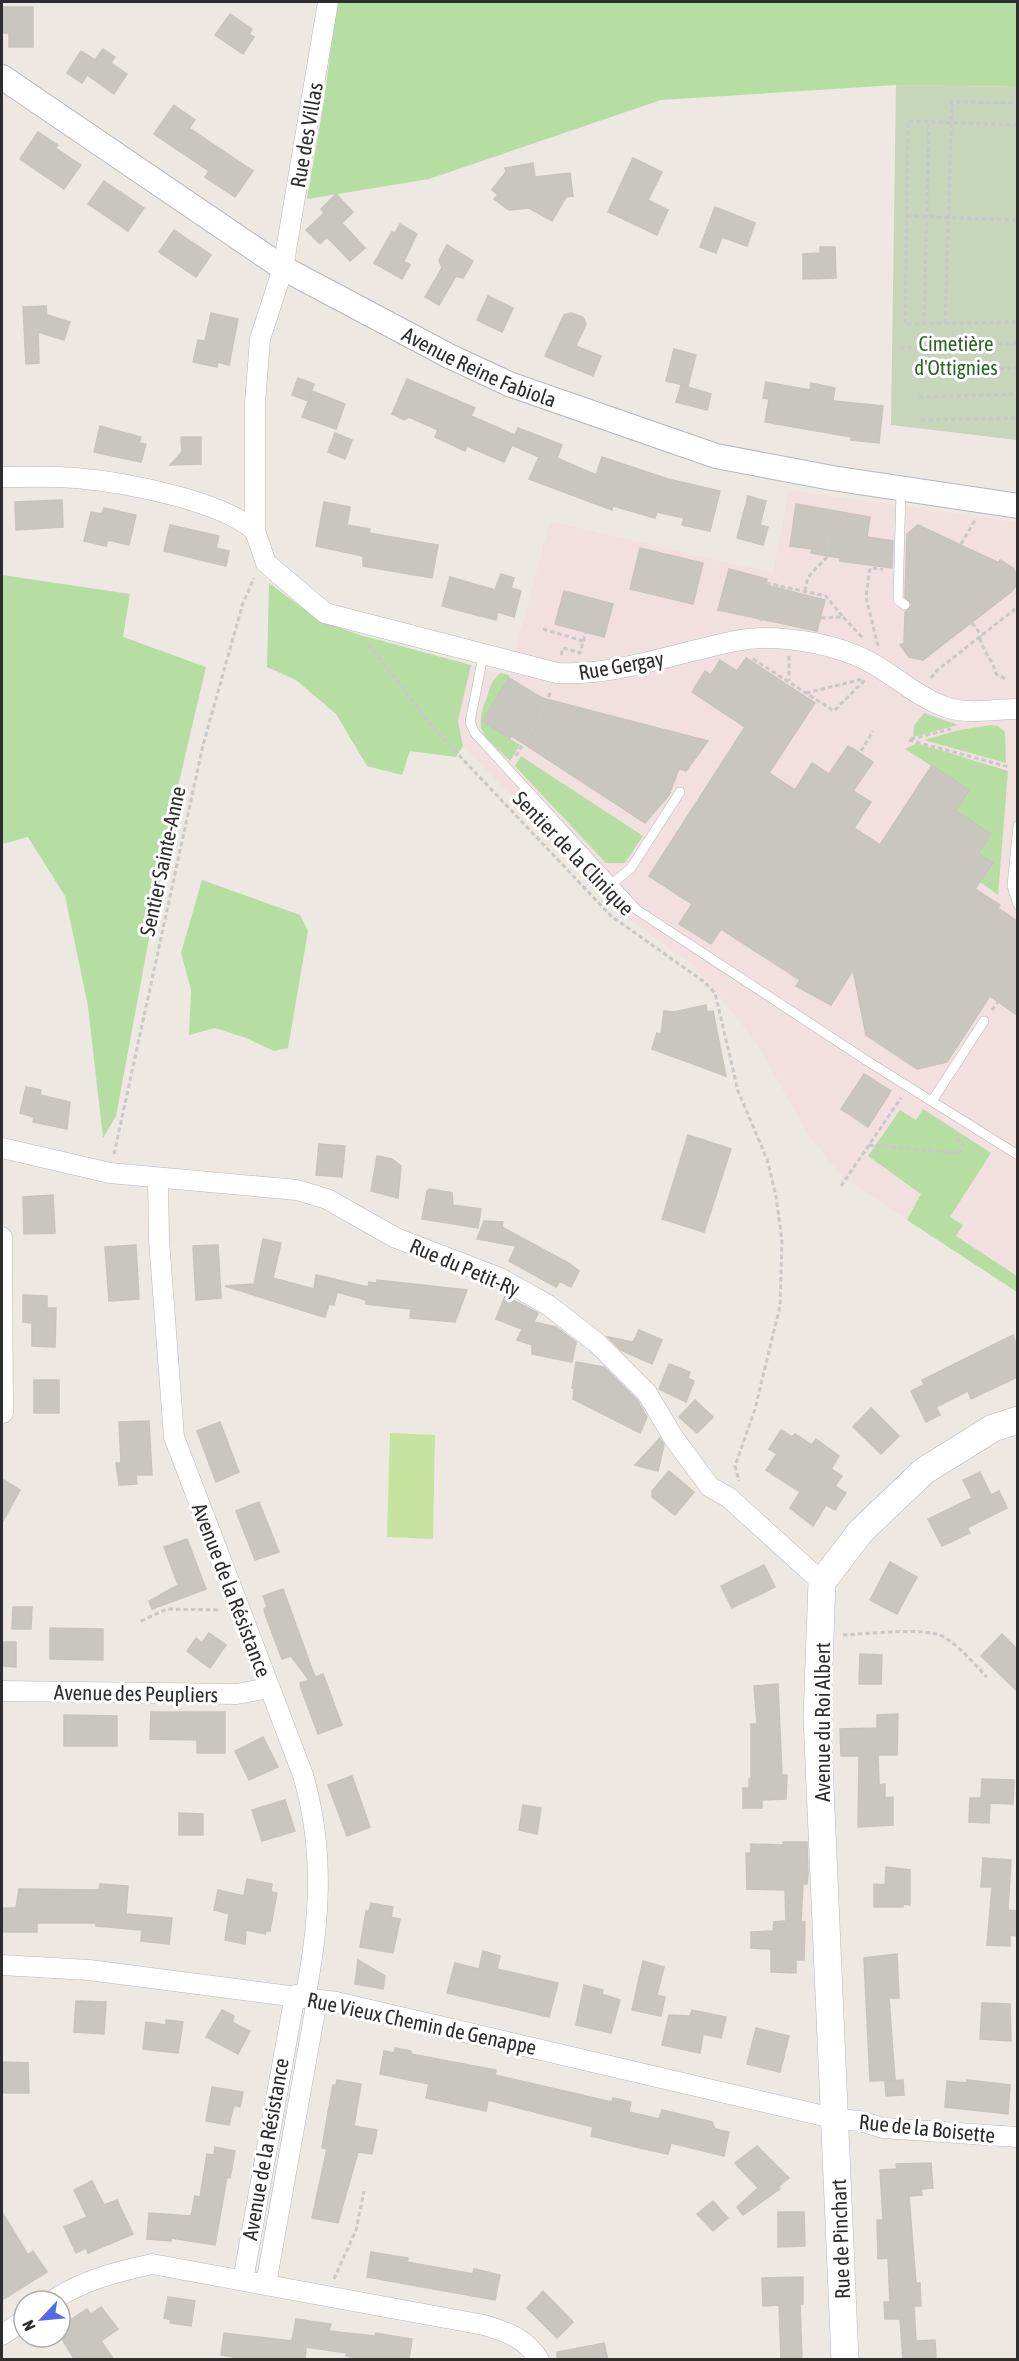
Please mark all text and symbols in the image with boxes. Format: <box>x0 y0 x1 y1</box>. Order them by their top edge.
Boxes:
street label: Rue des Villas <box>285 81 327 189</box>
street label: Avenue Reine Fabiola <box>398 322 560 412</box>
park label: Cimetière d'Ottignies <box>914 331 998 379</box>
street label: Rue Gergay <box>576 646 666 684</box>
street label: Sentier Sainte-Anne <box>134 784 190 938</box>
street label: Sentier de la Clinique <box>509 786 639 920</box>
street label: Rue du Petit-Ry <box>406 1233 524 1301</box>
street label: Avenue de la Résistance <box>188 1500 276 1680</box>
street label: Avenue du Roi Albert <box>810 1642 834 1802</box>
street label: Avenue des Peupliers <box>54 1680 218 1706</box>
street label: Rue Vieux Chemin de Genappe <box>305 1987 539 2059</box>
street label: Avenue de la Résistance <box>237 2056 293 2242</box>
street label: Rue de la Boisette <box>858 2109 996 2147</box>
street label: Rue de Pinchart <box>826 2179 854 2299</box>
north arrow <box>12 2289 72 2349</box>
text: N <box>18 2317 39 2334</box>

